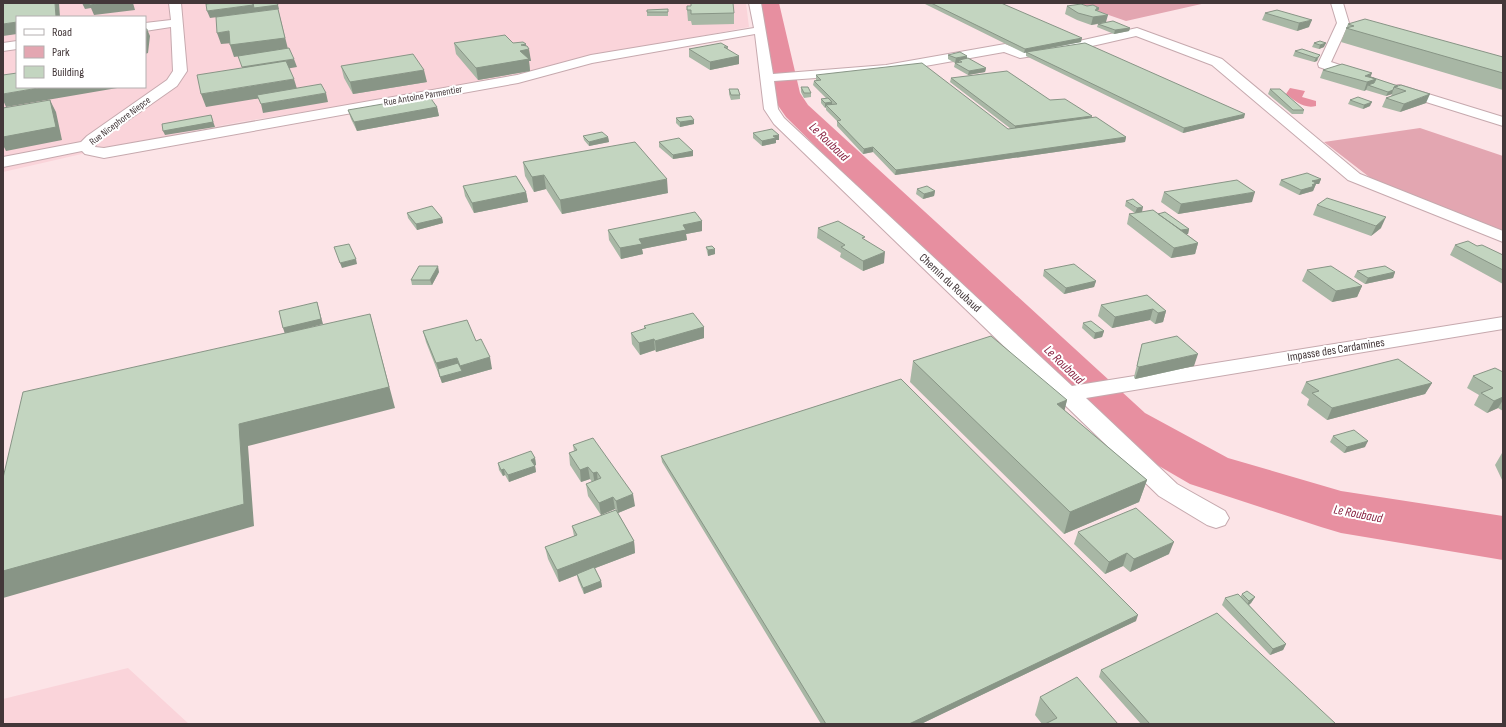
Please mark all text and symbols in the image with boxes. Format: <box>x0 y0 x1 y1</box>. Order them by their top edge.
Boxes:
legend <box>16 16 146 88</box>
text: Road <box>52 25 72 40</box>
text: Park <box>52 45 70 60</box>
text: Building <box>52 65 84 80</box>
street label: Rue Antoine Parmentier <box>383 83 463 109</box>
street label: Rue Nicephore Niepce <box>87 94 153 148</box>
water label: Le Roubaud <box>806 119 853 165</box>
street label: Chemin du Roubaud <box>916 250 984 316</box>
street label: Impasse des Cardamines <box>1286 335 1386 365</box>
water label: Le Roubaud <box>1041 342 1088 388</box>
water label: Le Roubaud <box>1332 501 1384 527</box>

